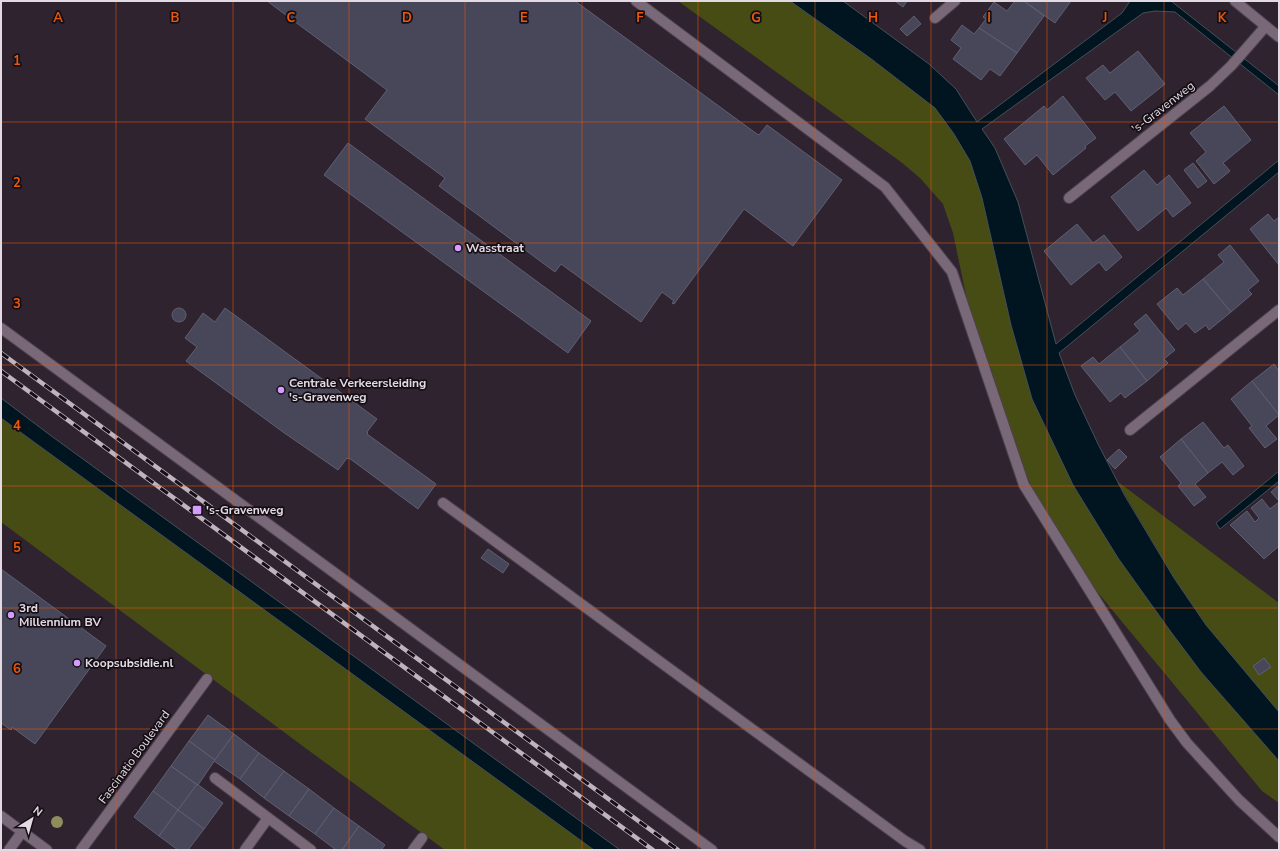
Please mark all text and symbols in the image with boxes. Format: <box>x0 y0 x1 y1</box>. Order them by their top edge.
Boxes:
text: A <box>53 9 63 27</box>
text: B <box>171 9 180 27</box>
text: C <box>287 9 296 27</box>
text: D <box>402 9 412 27</box>
text: E <box>520 9 528 27</box>
text: F <box>636 9 644 27</box>
text: G <box>751 9 761 27</box>
text: H <box>868 9 878 27</box>
text: I <box>987 9 991 27</box>
text: J <box>1102 9 1107 27</box>
text: K <box>1218 9 1227 27</box>
text: 1 <box>13 52 21 70</box>
street label: 's-Gravenweg <box>1128 77 1198 137</box>
text: 2 <box>13 174 21 192</box>
place label: Wasstraat <box>466 240 524 256</box>
marker: Wasstraat <box>453 243 463 253</box>
text: 3 <box>13 295 21 313</box>
place label: Centrale Verkeersleiding 's-Gravenweg <box>289 375 426 405</box>
marker: Centrale Verkeersleiding 's-Gravenweg <box>276 385 286 395</box>
text: 4 <box>13 417 21 435</box>
place label: 's-Gravenweg <box>206 502 284 518</box>
marker: 's-Gravenweg <box>191 504 203 516</box>
text: 5 <box>13 539 21 557</box>
place label: 3rd Millennium BV <box>19 600 102 630</box>
marker: 3rd Millennium BV <box>6 610 16 620</box>
place label: Koopsubsidie.nl <box>85 655 174 671</box>
marker: Koopsubsidie.nl <box>72 658 82 668</box>
text: 6 <box>13 660 21 678</box>
street label: Fascinatio Boulevard <box>95 707 173 807</box>
north arrow <box>12 799 52 839</box>
text: N <box>30 803 46 820</box>

